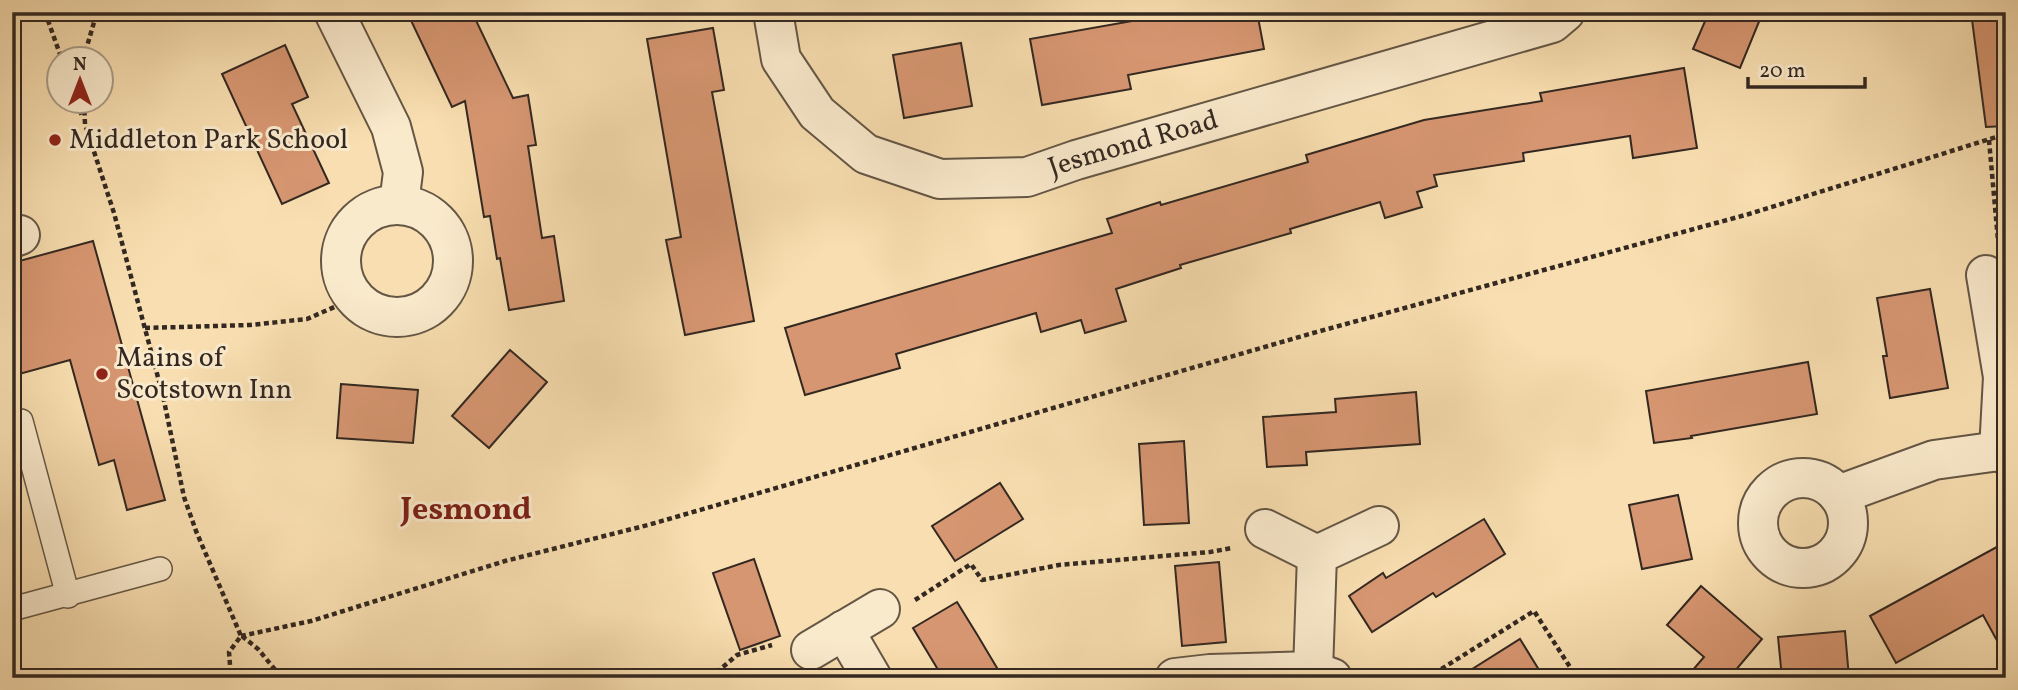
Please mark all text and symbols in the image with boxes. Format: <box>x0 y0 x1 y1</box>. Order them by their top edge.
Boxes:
north arrow <box>46 46 116 116</box>
scale bar <box>1748 46 1866 90</box>
text: N <box>73 52 87 78</box>
text: 20 m <box>1759 57 1805 86</box>
street label: Jesmond Road <box>1043 101 1223 188</box>
place label: Middleton Park School <box>69 121 348 160</box>
marker: Middleton Park School <box>47 132 63 148</box>
place label: Mains of Scotstown Inn <box>116 339 292 410</box>
marker: Mains of Scotstown Inn <box>94 366 110 382</box>
district label: Jesmond <box>399 489 532 533</box>

